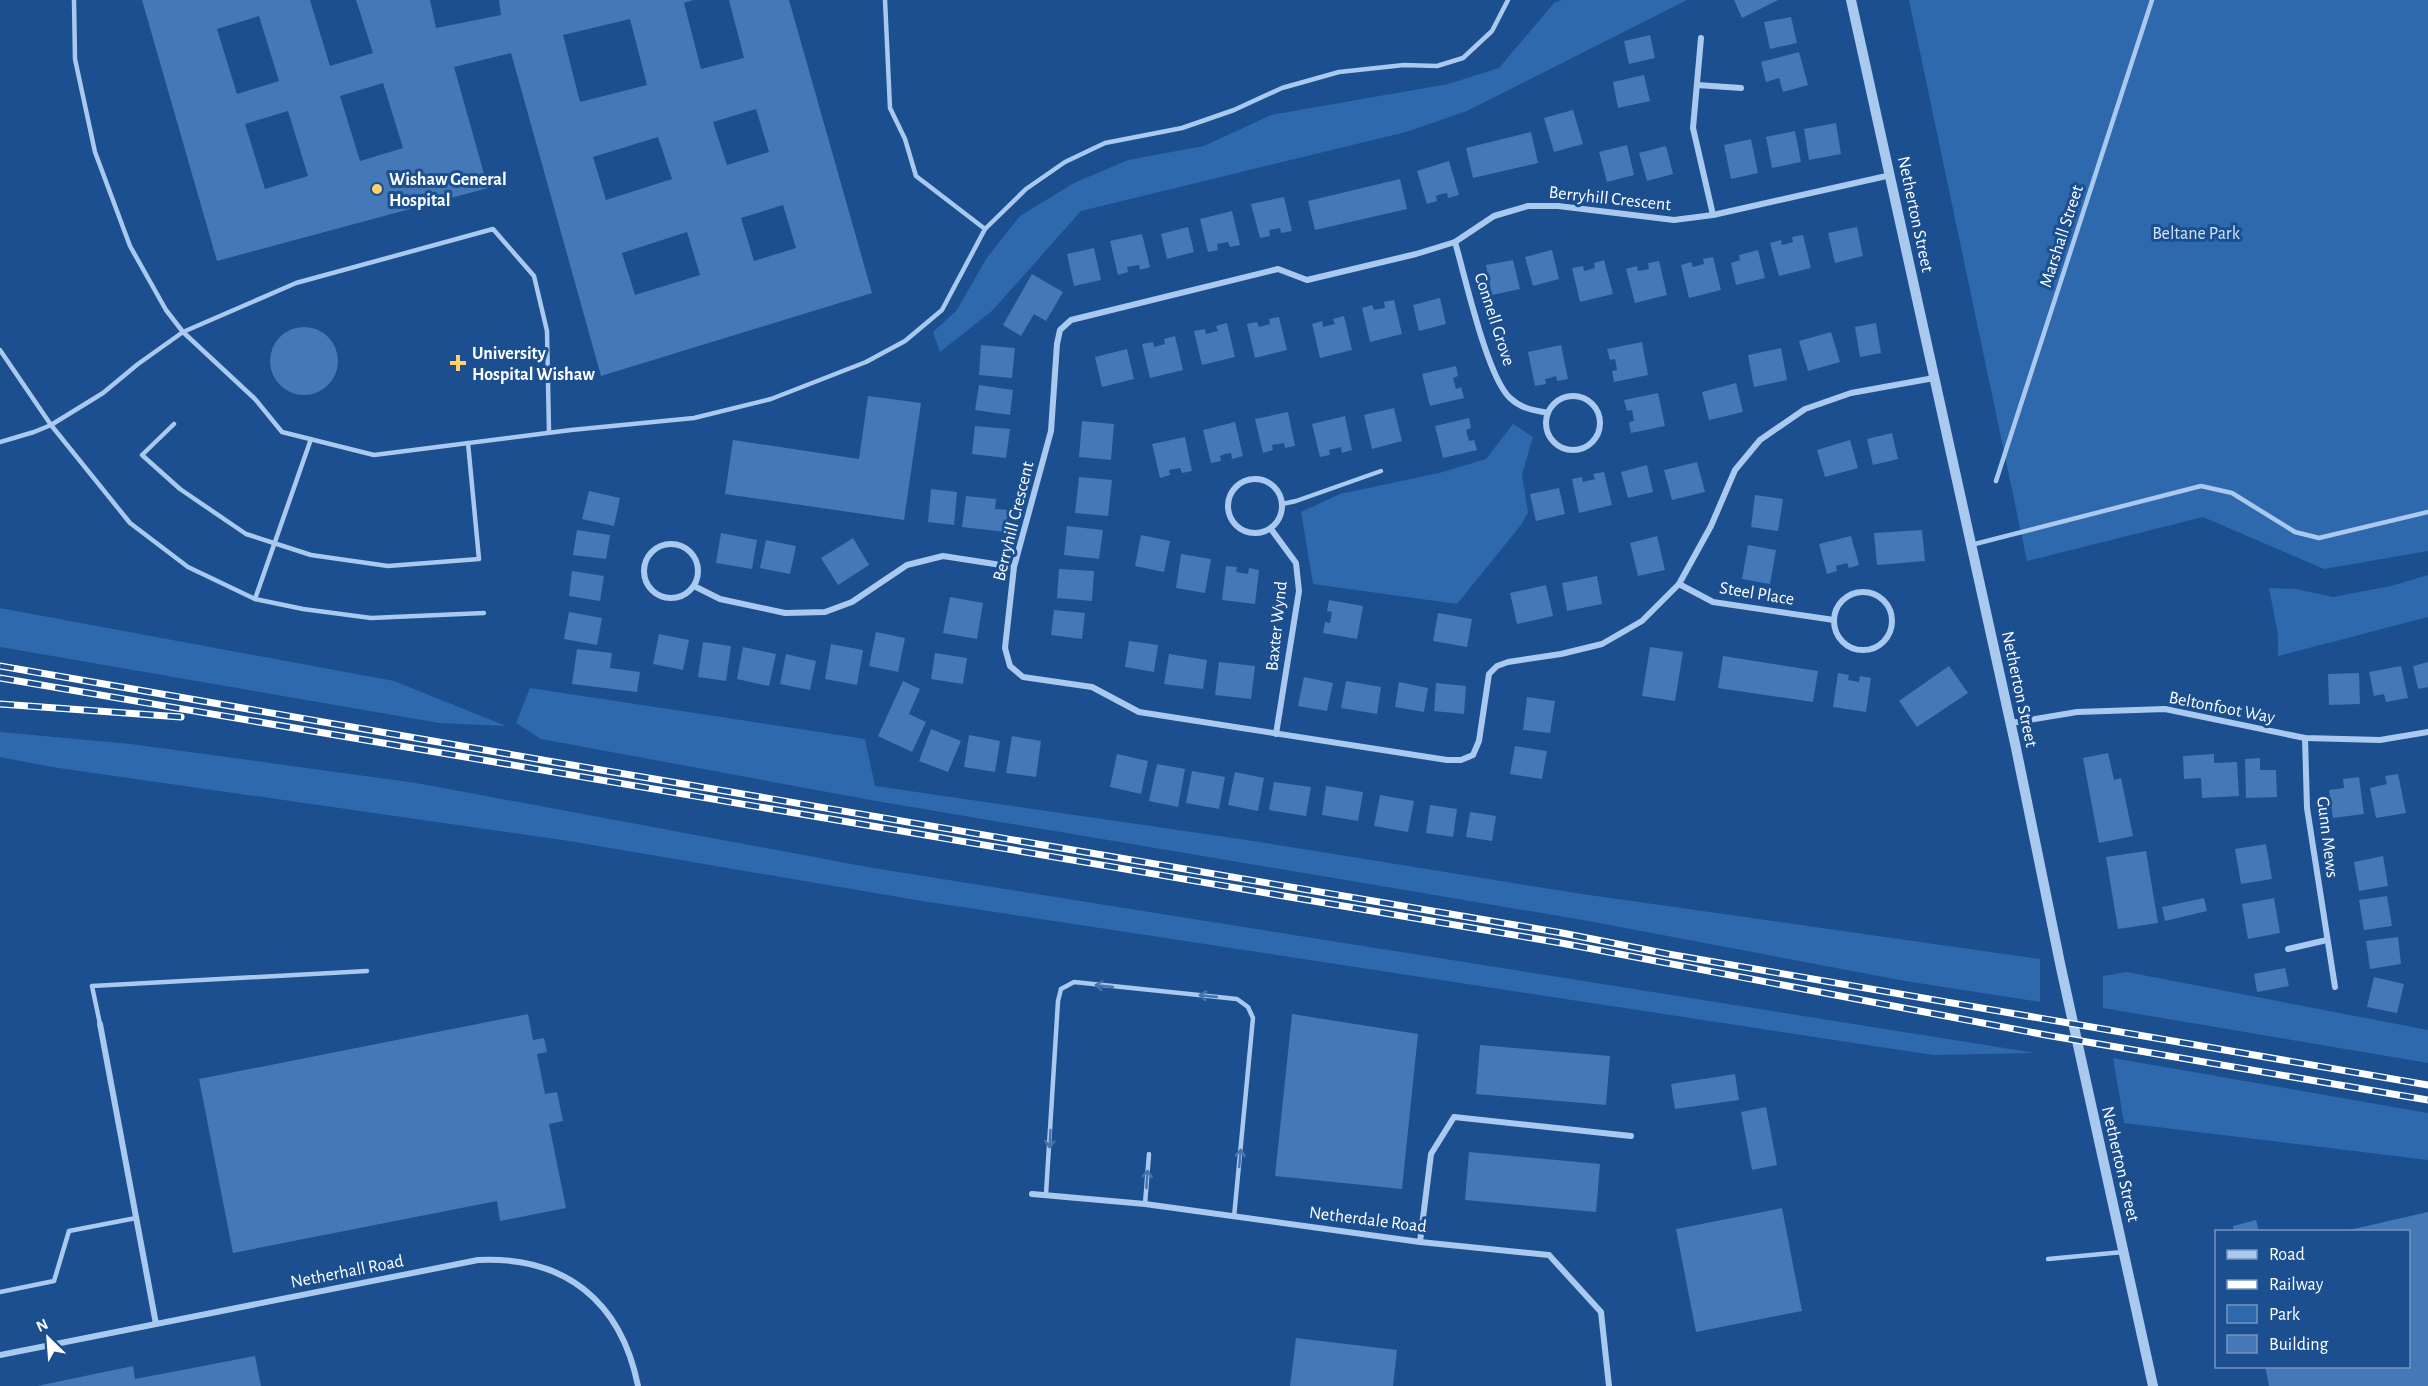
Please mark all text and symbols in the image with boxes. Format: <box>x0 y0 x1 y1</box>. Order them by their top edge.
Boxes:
street label: Netherton Street <box>1894 155 1936 274</box>
place label: Wishaw General Hospital <box>389 171 507 210</box>
marker: Wishaw General Hospital <box>370 182 384 196</box>
street label: Marshall Street <box>2037 183 2087 290</box>
street label: Berryhill Crescent <box>1548 184 1672 214</box>
park label: Beltane Park <box>2152 225 2241 243</box>
street label: Connell Grove <box>1471 271 1518 368</box>
place label: University Hospital Wishaw <box>472 345 595 384</box>
marker: University Hospital Wishaw <box>449 354 467 372</box>
street label: Berryhill Crescent <box>990 459 1038 583</box>
street label: Steel Place <box>1718 579 1795 609</box>
street label: Baxter Wynd <box>1263 580 1291 672</box>
street label: Netherton Street <box>1998 630 2040 749</box>
street label: Beltonfoot Way <box>2167 689 2277 727</box>
street label: Gunn Mews <box>2313 795 2341 879</box>
one-way arrow <box>1094 980 1114 991</box>
one-way arrow <box>1199 991 1219 1002</box>
street label: Netherton Street <box>2098 1105 2142 1224</box>
one-way arrow <box>1044 1129 1055 1149</box>
one-way arrow <box>1235 1149 1246 1169</box>
one-way arrow <box>1142 1169 1153 1189</box>
street label: Netherdale Road <box>1308 1204 1428 1236</box>
legend <box>2215 1230 2410 1368</box>
text: Road <box>2269 1246 2305 1264</box>
street label: Netherhall Road <box>289 1252 405 1292</box>
text: Railway <box>2269 1276 2324 1294</box>
text: Park <box>2269 1306 2301 1324</box>
north arrow <box>18 1308 78 1368</box>
text: N <box>34 1316 51 1335</box>
text: Building <box>2269 1336 2329 1354</box>

